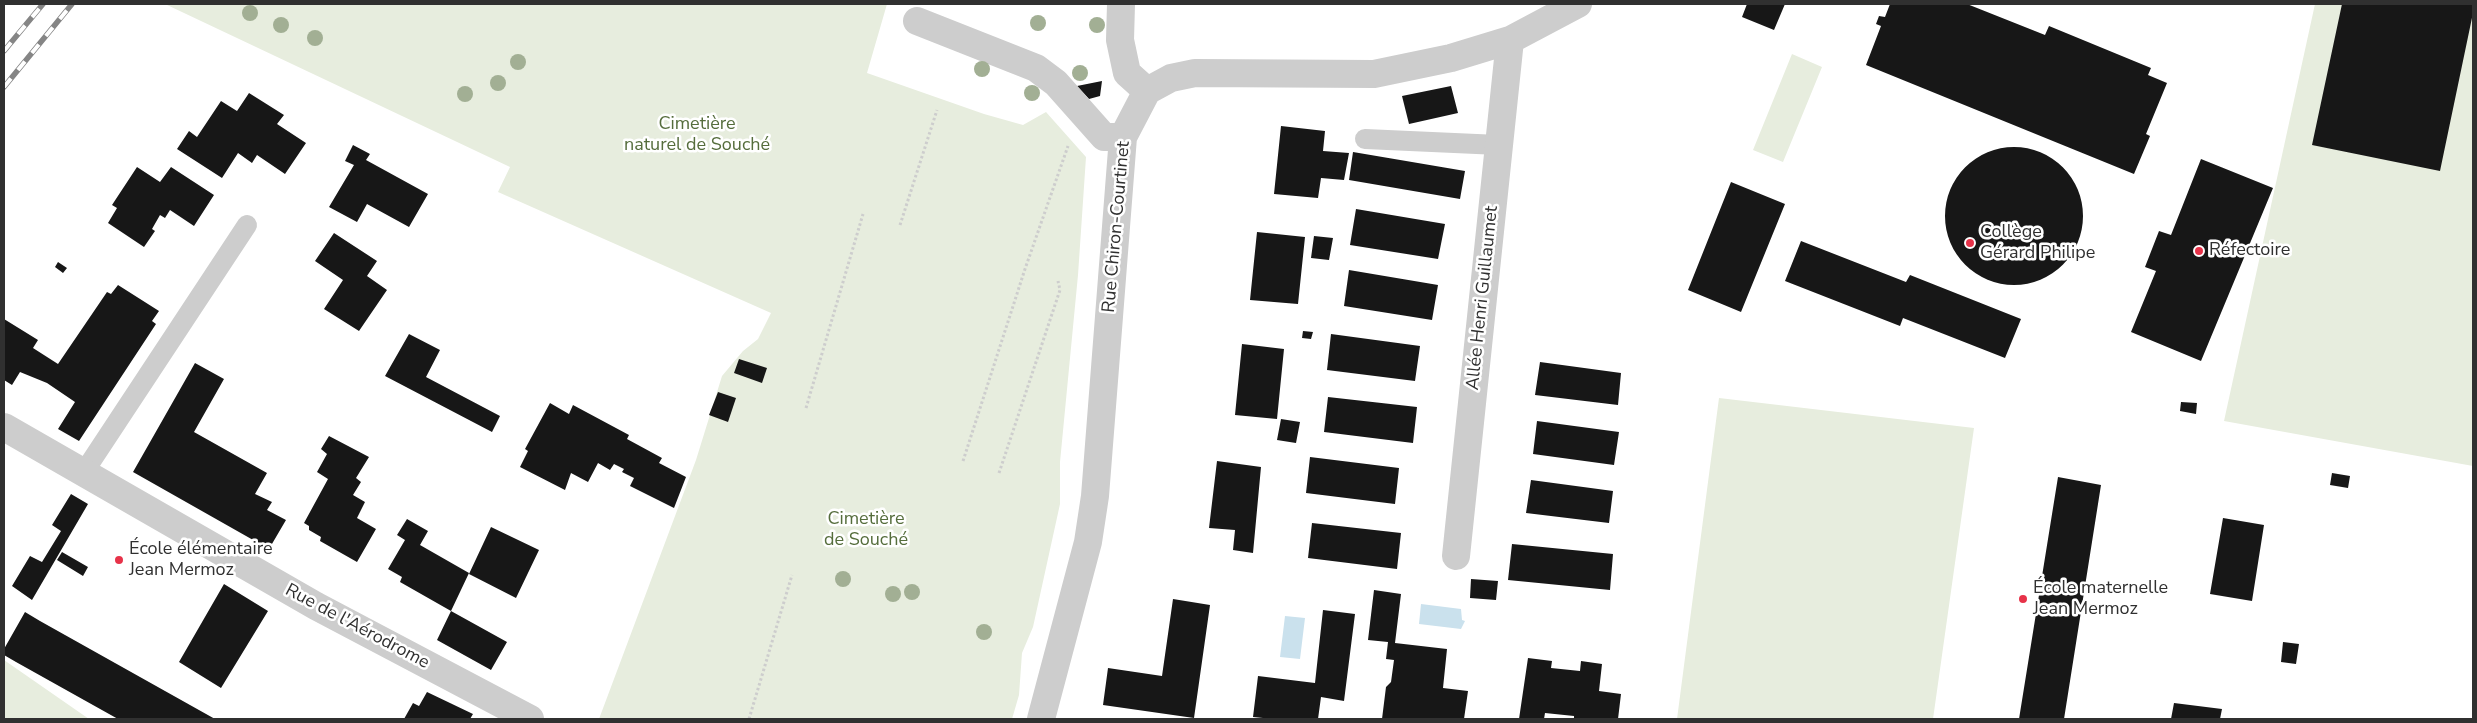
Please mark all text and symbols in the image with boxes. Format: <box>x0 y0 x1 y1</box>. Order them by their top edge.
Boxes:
park label: Cimetière naturel de Souché <box>624 114 770 156</box>
street label: Rue Chiron-Courtinet <box>1099 140 1135 314</box>
street label: Allée Henri Guillaumet <box>1463 205 1503 391</box>
place label: Collège Gérard Philipe <box>1980 222 2095 264</box>
marker: Collège Gérard Philipe <box>1964 237 1976 249</box>
place label: Réfectoire <box>2209 240 2290 262</box>
marker: Réfectoire <box>2193 245 2205 257</box>
park label: Cimetière de Souché <box>824 509 908 552</box>
place label: École élémentaire Jean Mermoz <box>129 539 273 582</box>
marker: École élémentaire Jean Mermoz <box>113 554 125 566</box>
place label: École maternelle Jean Mermoz <box>2033 578 2168 620</box>
street label: Rue de l'Aérodrome <box>281 580 433 674</box>
marker: École maternelle Jean Mermoz <box>2017 593 2029 605</box>

